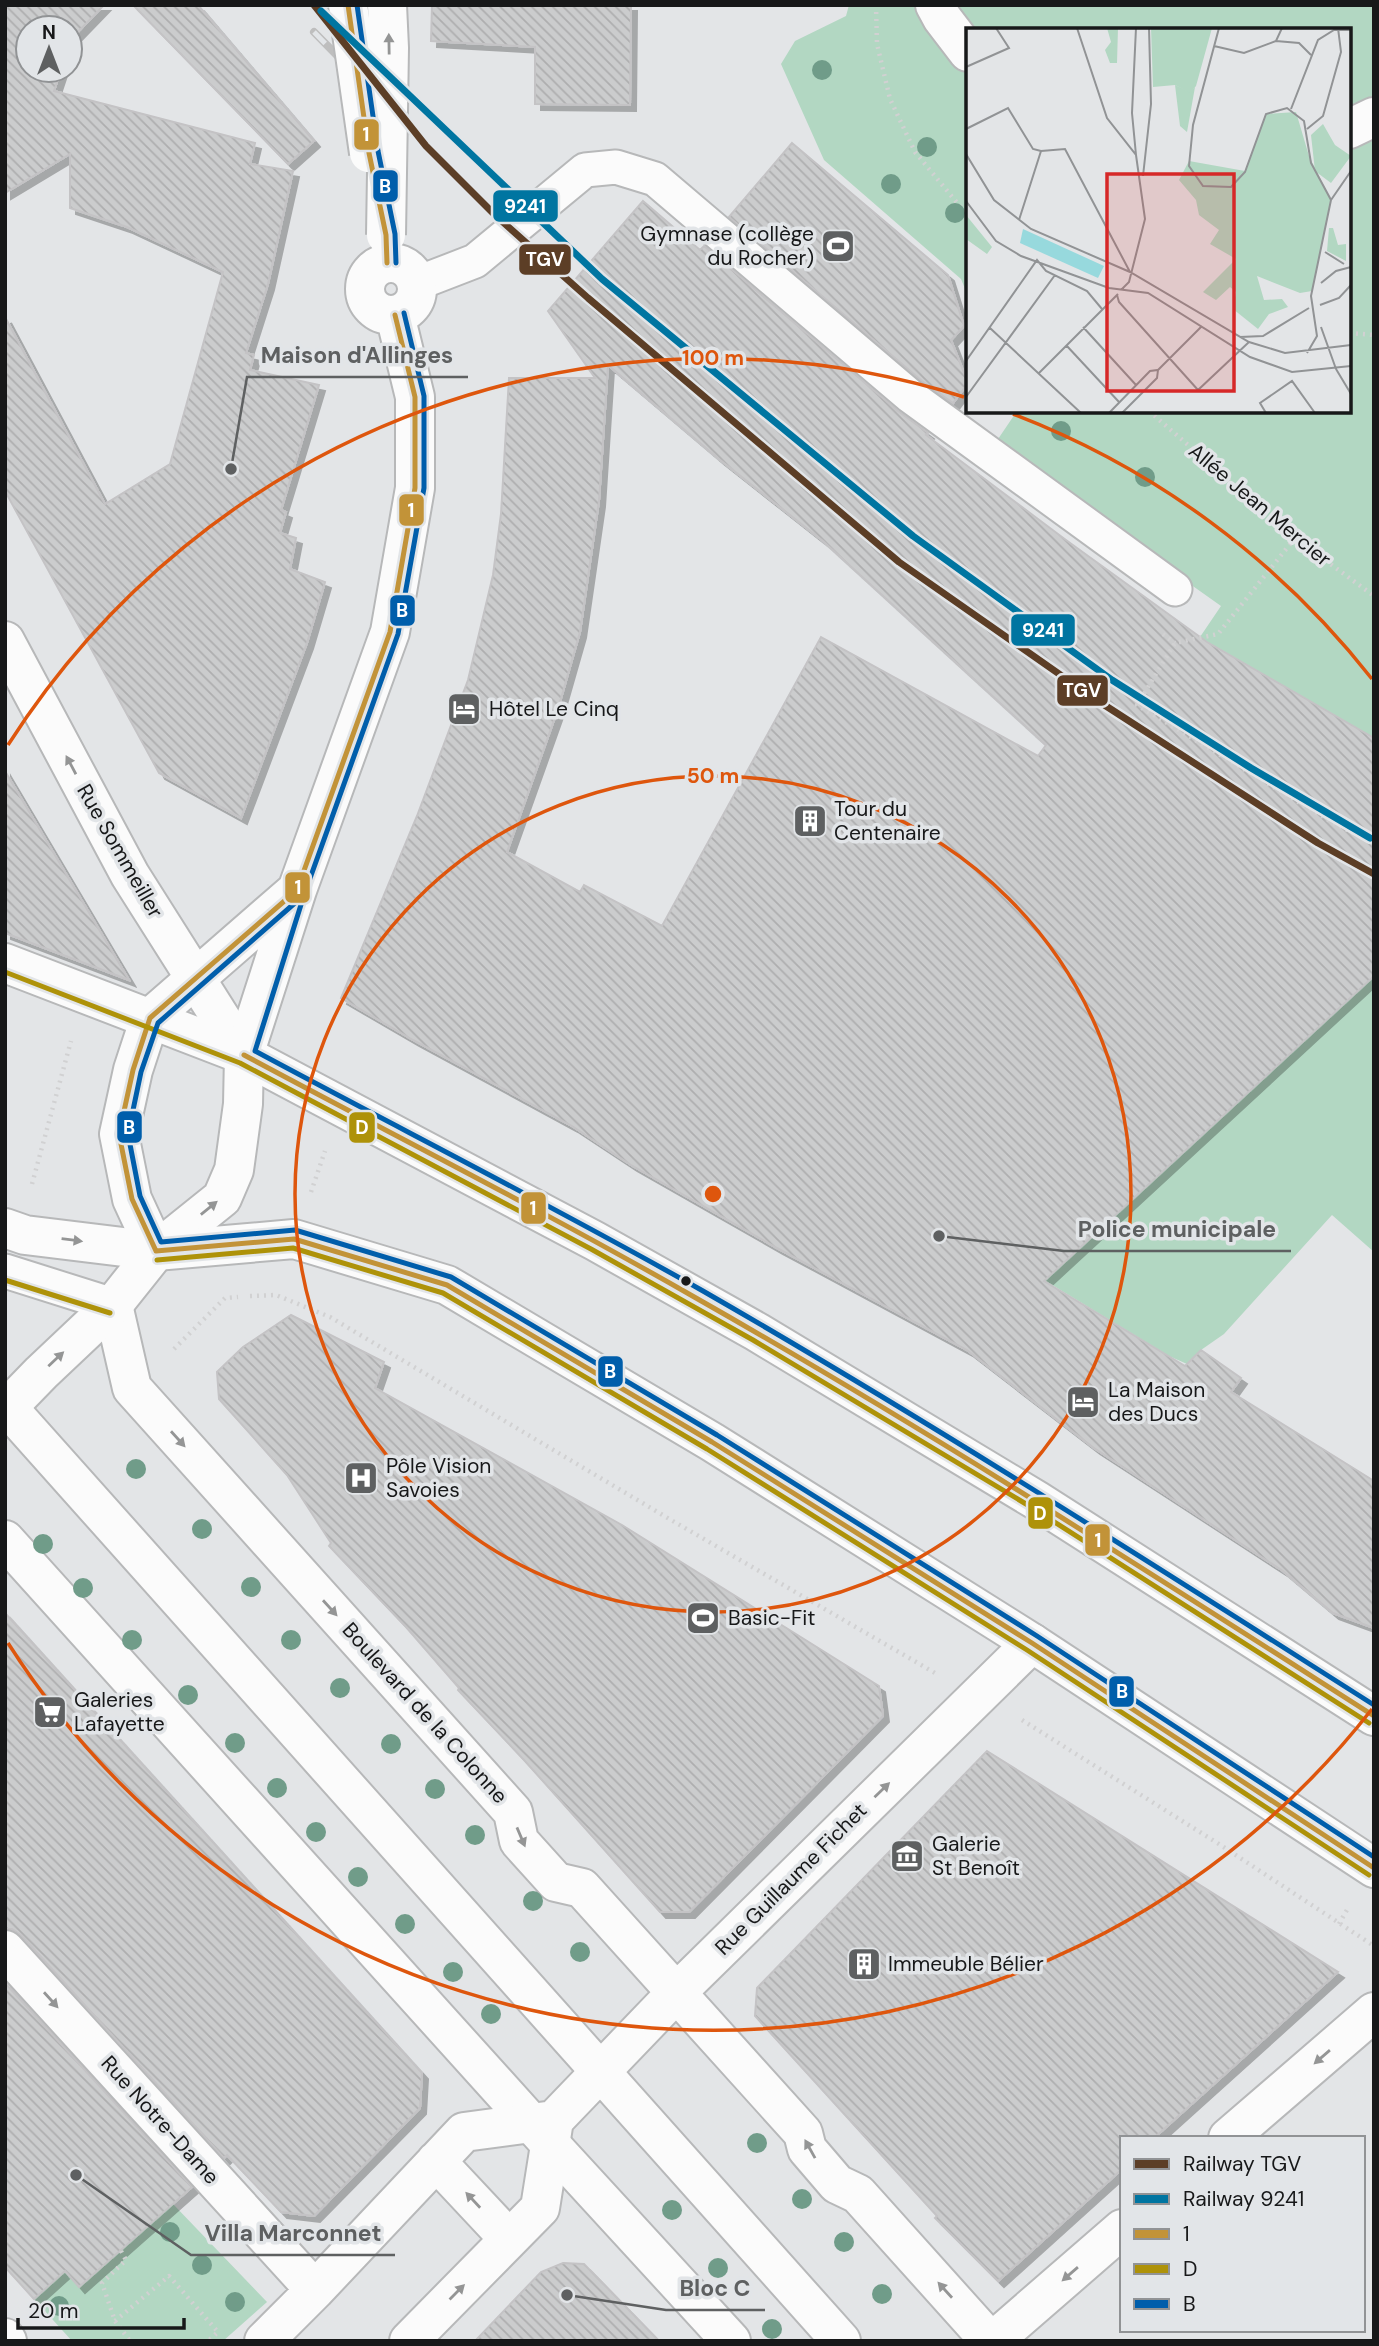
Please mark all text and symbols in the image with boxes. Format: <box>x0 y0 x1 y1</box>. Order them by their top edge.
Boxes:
north arrow <box>14 14 84 84</box>
text: N <box>42 20 56 45</box>
inset map <box>966 28 1351 413</box>
one-way arrow <box>383 33 395 55</box>
line badge: 1 <box>353 118 380 151</box>
text: 1 <box>363 122 369 147</box>
line badge: B <box>372 169 399 203</box>
text: B <box>379 174 391 199</box>
line badge: 9241 <box>492 189 559 223</box>
text: 9241 <box>504 194 546 219</box>
place label: Gymnase (collège du Rocher) <box>640 220 814 272</box>
sports icon: Gymnase (collège du Rocher) <box>819 227 857 265</box>
line badge: TGV <box>518 243 572 276</box>
text: TGV <box>525 247 565 272</box>
callout: Maison d'Allinges <box>247 333 468 377</box>
text: Maison d'Allinges <box>261 340 453 370</box>
text: 100 m <box>682 344 744 372</box>
street label: Allée Jean Mercier <box>1183 437 1337 573</box>
line badge: 1 <box>398 493 425 527</box>
text: 1 <box>408 498 414 523</box>
line badge: B <box>389 594 416 627</box>
text: B <box>396 598 408 623</box>
line badge: 9241 <box>1010 613 1076 647</box>
text: 9241 <box>1022 618 1064 643</box>
line badge: TGV <box>1056 674 1109 707</box>
text: TGV <box>1062 678 1102 703</box>
hotel icon: Hôtel Le Cinq <box>445 690 483 728</box>
place label: Hôtel Le Cinq <box>489 695 619 723</box>
one-way arrow <box>65 755 77 775</box>
text: 50 m <box>687 762 739 790</box>
street label: Rue Sommeiller <box>70 779 170 923</box>
place label: Tour du Centenaire <box>834 795 941 847</box>
building icon: Tour du Centenaire <box>791 802 829 840</box>
line badge: 1 <box>284 871 311 904</box>
text: 1 <box>295 875 301 900</box>
line badge: B <box>116 1110 143 1144</box>
line badge: D <box>348 1111 376 1144</box>
text: B <box>123 1115 135 1140</box>
text: D <box>355 1115 369 1140</box>
centre of rings <box>701 1182 725 1206</box>
line badge: 1 <box>520 1191 547 1225</box>
text: 1 <box>530 1196 536 1221</box>
one-way arrow <box>200 1200 218 1215</box>
callout: Police municipale <box>1064 1207 1291 1251</box>
text: Police municipale <box>1078 1214 1276 1244</box>
one-way arrow <box>61 1235 83 1246</box>
unlabelled marker <box>679 1274 693 1288</box>
one-way arrow <box>47 1351 65 1367</box>
line badge: B <box>597 1355 624 1388</box>
text: B <box>604 1359 616 1384</box>
place label: La Maison des Ducs <box>1108 1376 1205 1428</box>
hotel icon: La Maison des Ducs <box>1064 1383 1102 1421</box>
one-way arrow <box>170 1430 185 1447</box>
place label: Pôle Vision Savoies <box>386 1452 491 1504</box>
hospital icon: Pôle Vision Savoies <box>342 1459 380 1497</box>
line badge: D <box>1027 1496 1054 1530</box>
text: D <box>1033 1501 1047 1526</box>
line badge: 1 <box>1084 1523 1111 1557</box>
text: 1 <box>1095 1528 1101 1553</box>
one-way arrow <box>322 1599 338 1617</box>
sports icon: Basic-Fit <box>684 1599 722 1637</box>
place label: Basic-Fit <box>728 1604 816 1632</box>
street label: Boulevard de la Colonne <box>336 1616 514 1810</box>
line badge: B <box>1108 1675 1135 1708</box>
text: B <box>1116 1679 1128 1704</box>
place label: Galeries Lafayette <box>74 1686 165 1738</box>
supermarket icon: Galeries Lafayette <box>31 1693 69 1731</box>
one-way arrow <box>873 1782 890 1798</box>
street label: Rue Guillaume Fichet <box>709 1797 873 1961</box>
one-way arrow <box>515 1827 526 1848</box>
place label: Galerie St Benoît <box>932 1830 1020 1882</box>
museum icon: Galerie St Benoît <box>888 1837 926 1875</box>
building icon: Immeuble Bélier <box>845 1945 883 1983</box>
place label: Immeuble Bélier <box>888 1950 1044 1978</box>
one-way arrow <box>43 1991 59 2009</box>
one-way arrow <box>1313 2049 1331 2065</box>
street label: Rue Notre-Dame <box>95 2050 225 2190</box>
legend <box>1120 2136 1365 2332</box>
one-way arrow <box>804 2139 816 2158</box>
text: Railway TGV <box>1183 2150 1301 2178</box>
text: Railway 9241 <box>1183 2185 1304 2213</box>
one-way arrow <box>465 2192 481 2209</box>
callout: Villa Marconnet <box>191 2211 395 2255</box>
text: Villa Marconnet <box>205 2218 381 2248</box>
text: 1 <box>1183 2220 1190 2248</box>
text: D <box>1183 2255 1197 2283</box>
callout: Bloc C <box>666 2266 765 2310</box>
one-way arrow <box>1061 2266 1079 2282</box>
text: Bloc C <box>679 2273 751 2303</box>
one-way arrow <box>937 2282 953 2299</box>
one-way arrow <box>448 2284 464 2301</box>
scale bar <box>18 2286 184 2330</box>
text: B <box>1183 2290 1196 2318</box>
text: 20 m <box>28 2297 79 2325</box>

